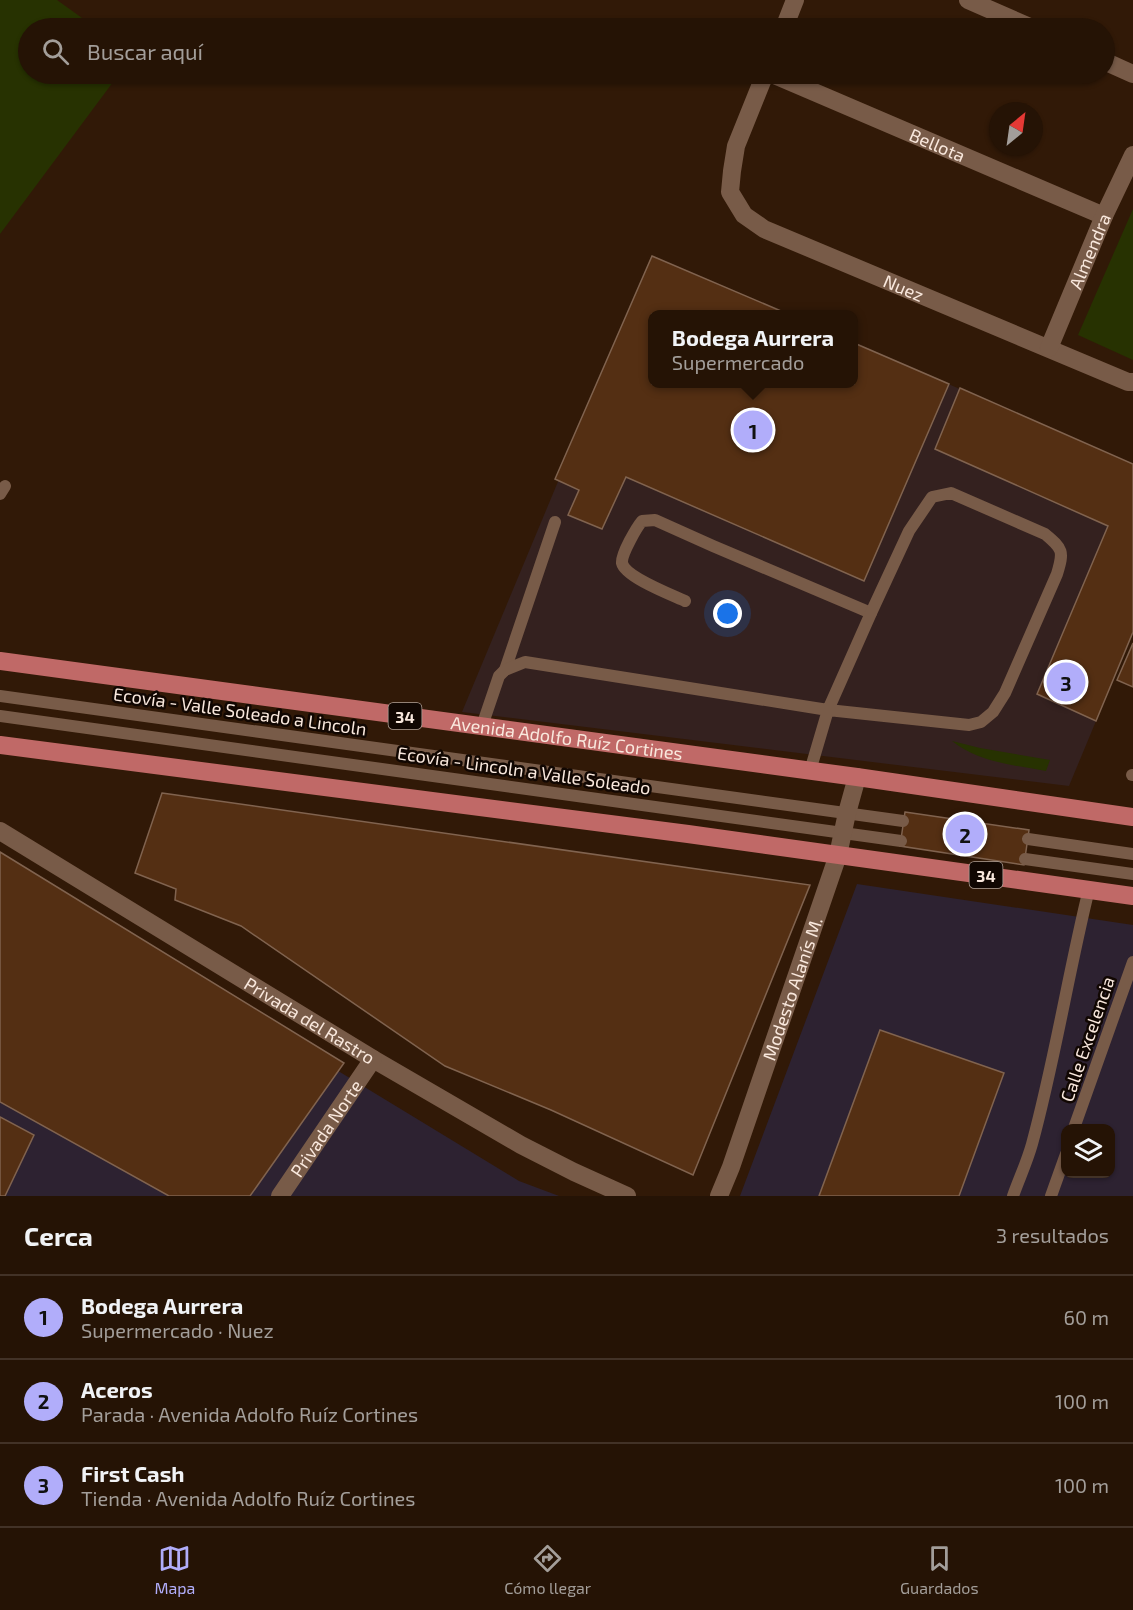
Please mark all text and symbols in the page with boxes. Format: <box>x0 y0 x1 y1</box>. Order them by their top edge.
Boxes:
search box <box>18 18 1115 84</box>
icon: search <box>39 35 72 68</box>
text: Buscar aquí <box>87 38 203 64</box>
north arrow <box>989 102 1043 156</box>
street label: Bellota <box>906 123 969 166</box>
street label: Almendra <box>1064 210 1115 292</box>
street label: Nuez <box>880 270 927 306</box>
popup <box>648 310 858 388</box>
text: Bodega Aurrera <box>672 324 834 350</box>
text: Supermercado <box>672 350 804 374</box>
pin: 1 <box>734 408 772 452</box>
your location <box>713 599 742 628</box>
pin: 3 <box>1046 660 1086 704</box>
street label: Ecovía - Valle Soleado a Lincoln <box>112 682 368 740</box>
road number: 34 <box>388 703 422 729</box>
street label: Avenida Adolfo Ruíz Cortines <box>449 711 684 764</box>
street label: Ecovía - Lincoln a Valle Soleado <box>396 741 652 799</box>
pin: 2 <box>946 812 984 856</box>
road number: 34 <box>970 862 1002 888</box>
street label: Modesto Alanís M. <box>757 914 827 1063</box>
street label: Privada del Rastro <box>240 972 379 1069</box>
street label: Calle Excelencia <box>1055 974 1119 1104</box>
street label: Privada Norte <box>285 1075 367 1181</box>
map controls <box>1061 1124 1115 1178</box>
button: layers <box>1061 1124 1115 1178</box>
text: Cerca <box>24 1220 93 1251</box>
text: 3 resultados <box>996 1223 1109 1247</box>
text: Bodega Aurrera <box>81 1292 243 1318</box>
text: 1 <box>39 1305 48 1329</box>
text: 60 m <box>1064 1305 1109 1329</box>
text: Supermercado · Nuez <box>81 1318 274 1342</box>
text: Aceros <box>81 1376 153 1402</box>
text: 2 <box>38 1389 49 1413</box>
text: 100 m <box>1055 1389 1109 1413</box>
text: Parada · Avenida Adolfo Ruíz Cortines <box>81 1402 418 1426</box>
text: First Cash <box>81 1460 185 1486</box>
text: 3 <box>38 1473 49 1497</box>
text: 100 m <box>1055 1473 1109 1497</box>
text: Tienda · Avenida Adolfo Ruíz Cortines <box>81 1486 415 1510</box>
tab: Mapa <box>154 1542 195 1597</box>
tab: Cómo llegar <box>504 1542 591 1597</box>
tab: Guardados <box>900 1542 979 1597</box>

